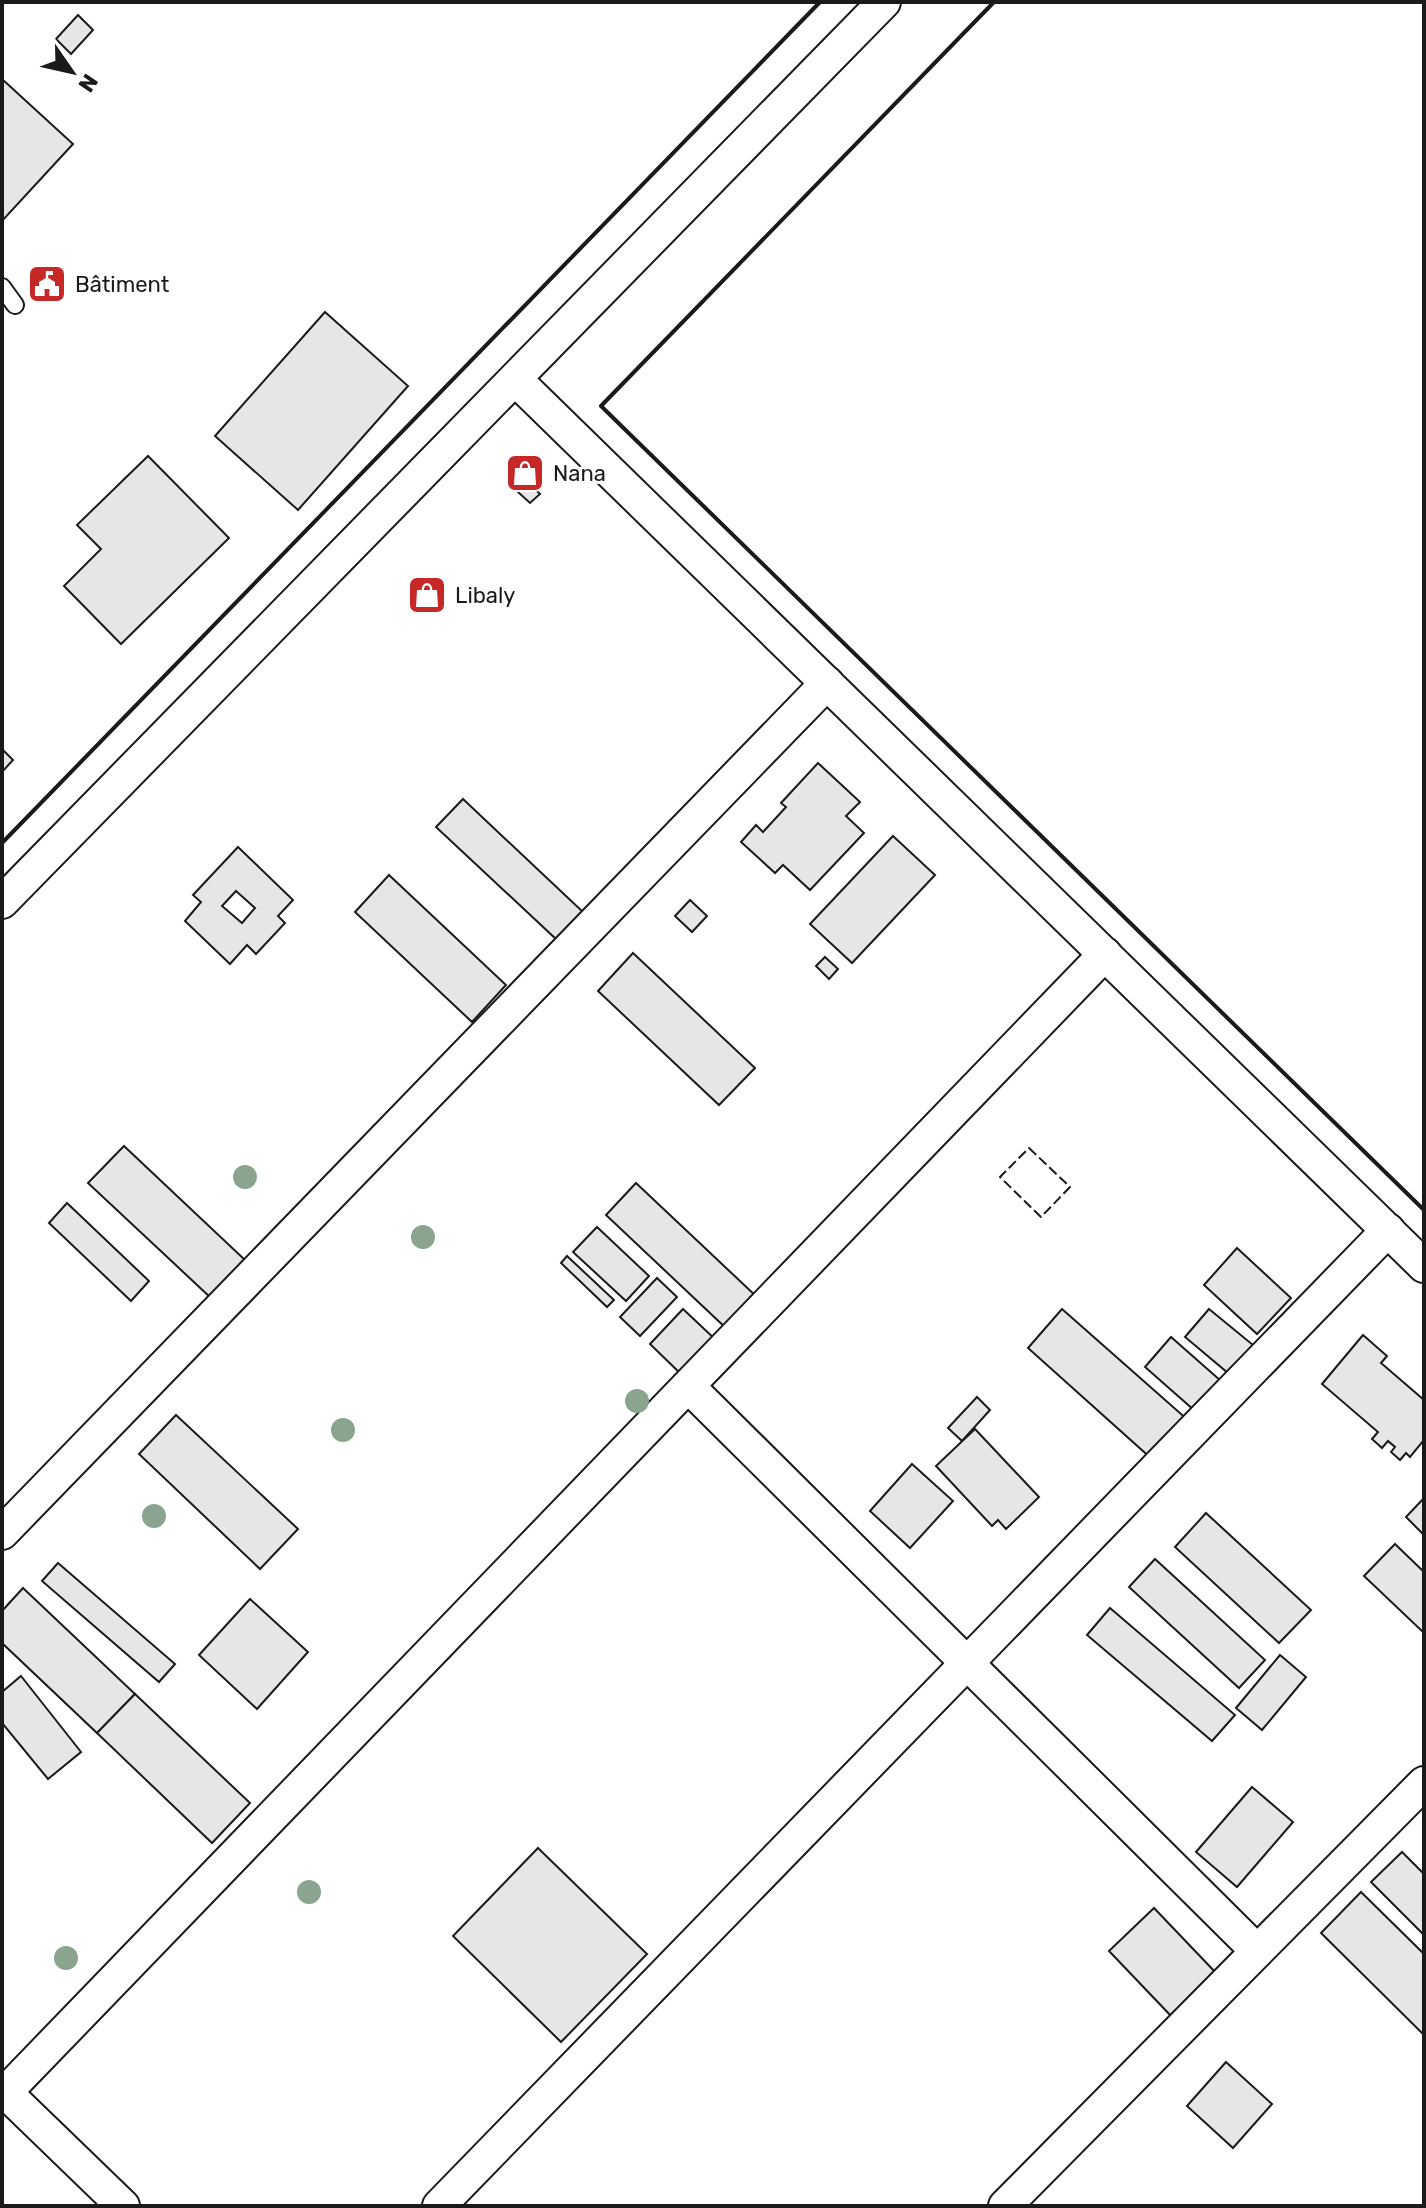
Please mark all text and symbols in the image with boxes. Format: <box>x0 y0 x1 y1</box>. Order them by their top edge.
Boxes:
north arrow <box>32 32 112 112</box>
text: N <box>73 69 104 97</box>
public building icon: Bâtiment <box>26 263 68 305</box>
place label: Bâtiment <box>75 271 170 298</box>
shop icon: Nana <box>504 452 546 494</box>
place label: Nana <box>553 460 606 487</box>
shop icon: Libaly <box>406 574 448 616</box>
place label: Libaly <box>455 582 515 609</box>

